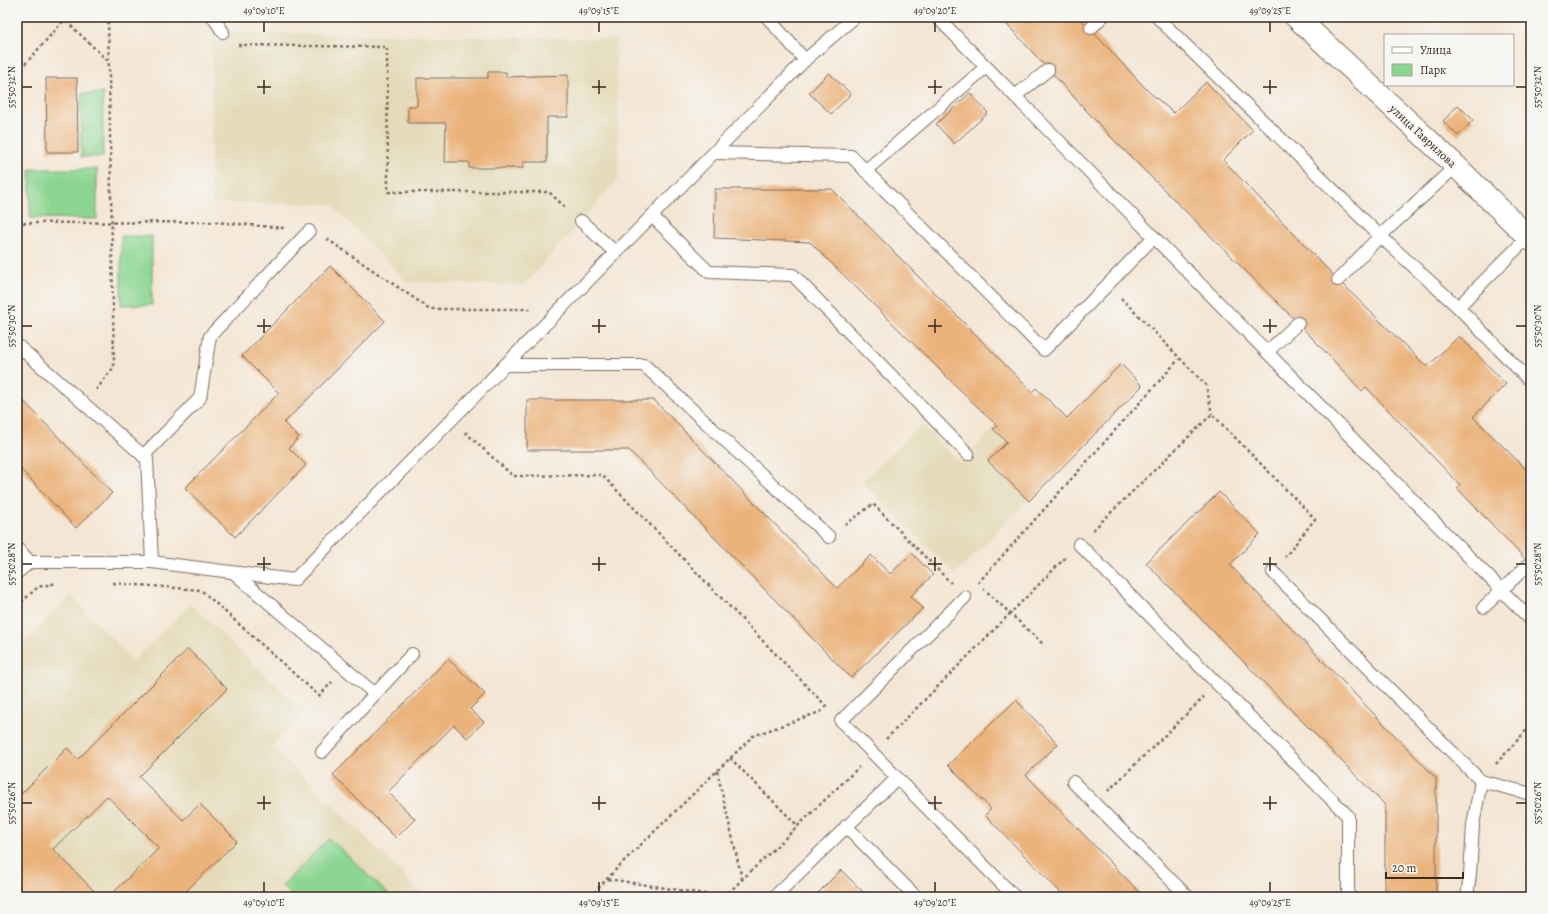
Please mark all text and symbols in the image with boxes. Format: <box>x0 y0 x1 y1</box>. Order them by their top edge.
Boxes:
text: 49°09'10"E <box>243 4 285 17</box>
text: 49°09'15"E <box>579 4 619 17</box>
text: 49°09'20"E <box>914 4 956 17</box>
text: 49°09'25"E <box>1249 4 1291 17</box>
legend <box>1384 34 1514 86</box>
text: Улица <box>1420 42 1452 58</box>
text: Парк <box>1420 62 1446 78</box>
text: 55°50'32"N <box>5 66 18 108</box>
text: 55°50'32"N <box>1531 66 1544 108</box>
street label: улица Гаврилова <box>1385 100 1460 172</box>
text: 55°50'30"N <box>5 305 18 347</box>
text: 55°50'30"N <box>1531 305 1544 347</box>
text: 55°50'28"N <box>5 543 18 585</box>
text: 55°50'28"N <box>1531 543 1544 585</box>
text: 55°50'26"N <box>5 782 18 824</box>
text: 55°50'26"N <box>1531 782 1544 824</box>
scale bar <box>1386 854 1463 880</box>
text: 20 m <box>1392 860 1416 876</box>
text: 49°09'10"E <box>243 896 285 909</box>
text: 49°09'15"E <box>579 896 619 909</box>
text: 49°09'20"E <box>914 896 956 909</box>
text: 49°09'25"E <box>1249 896 1291 909</box>

